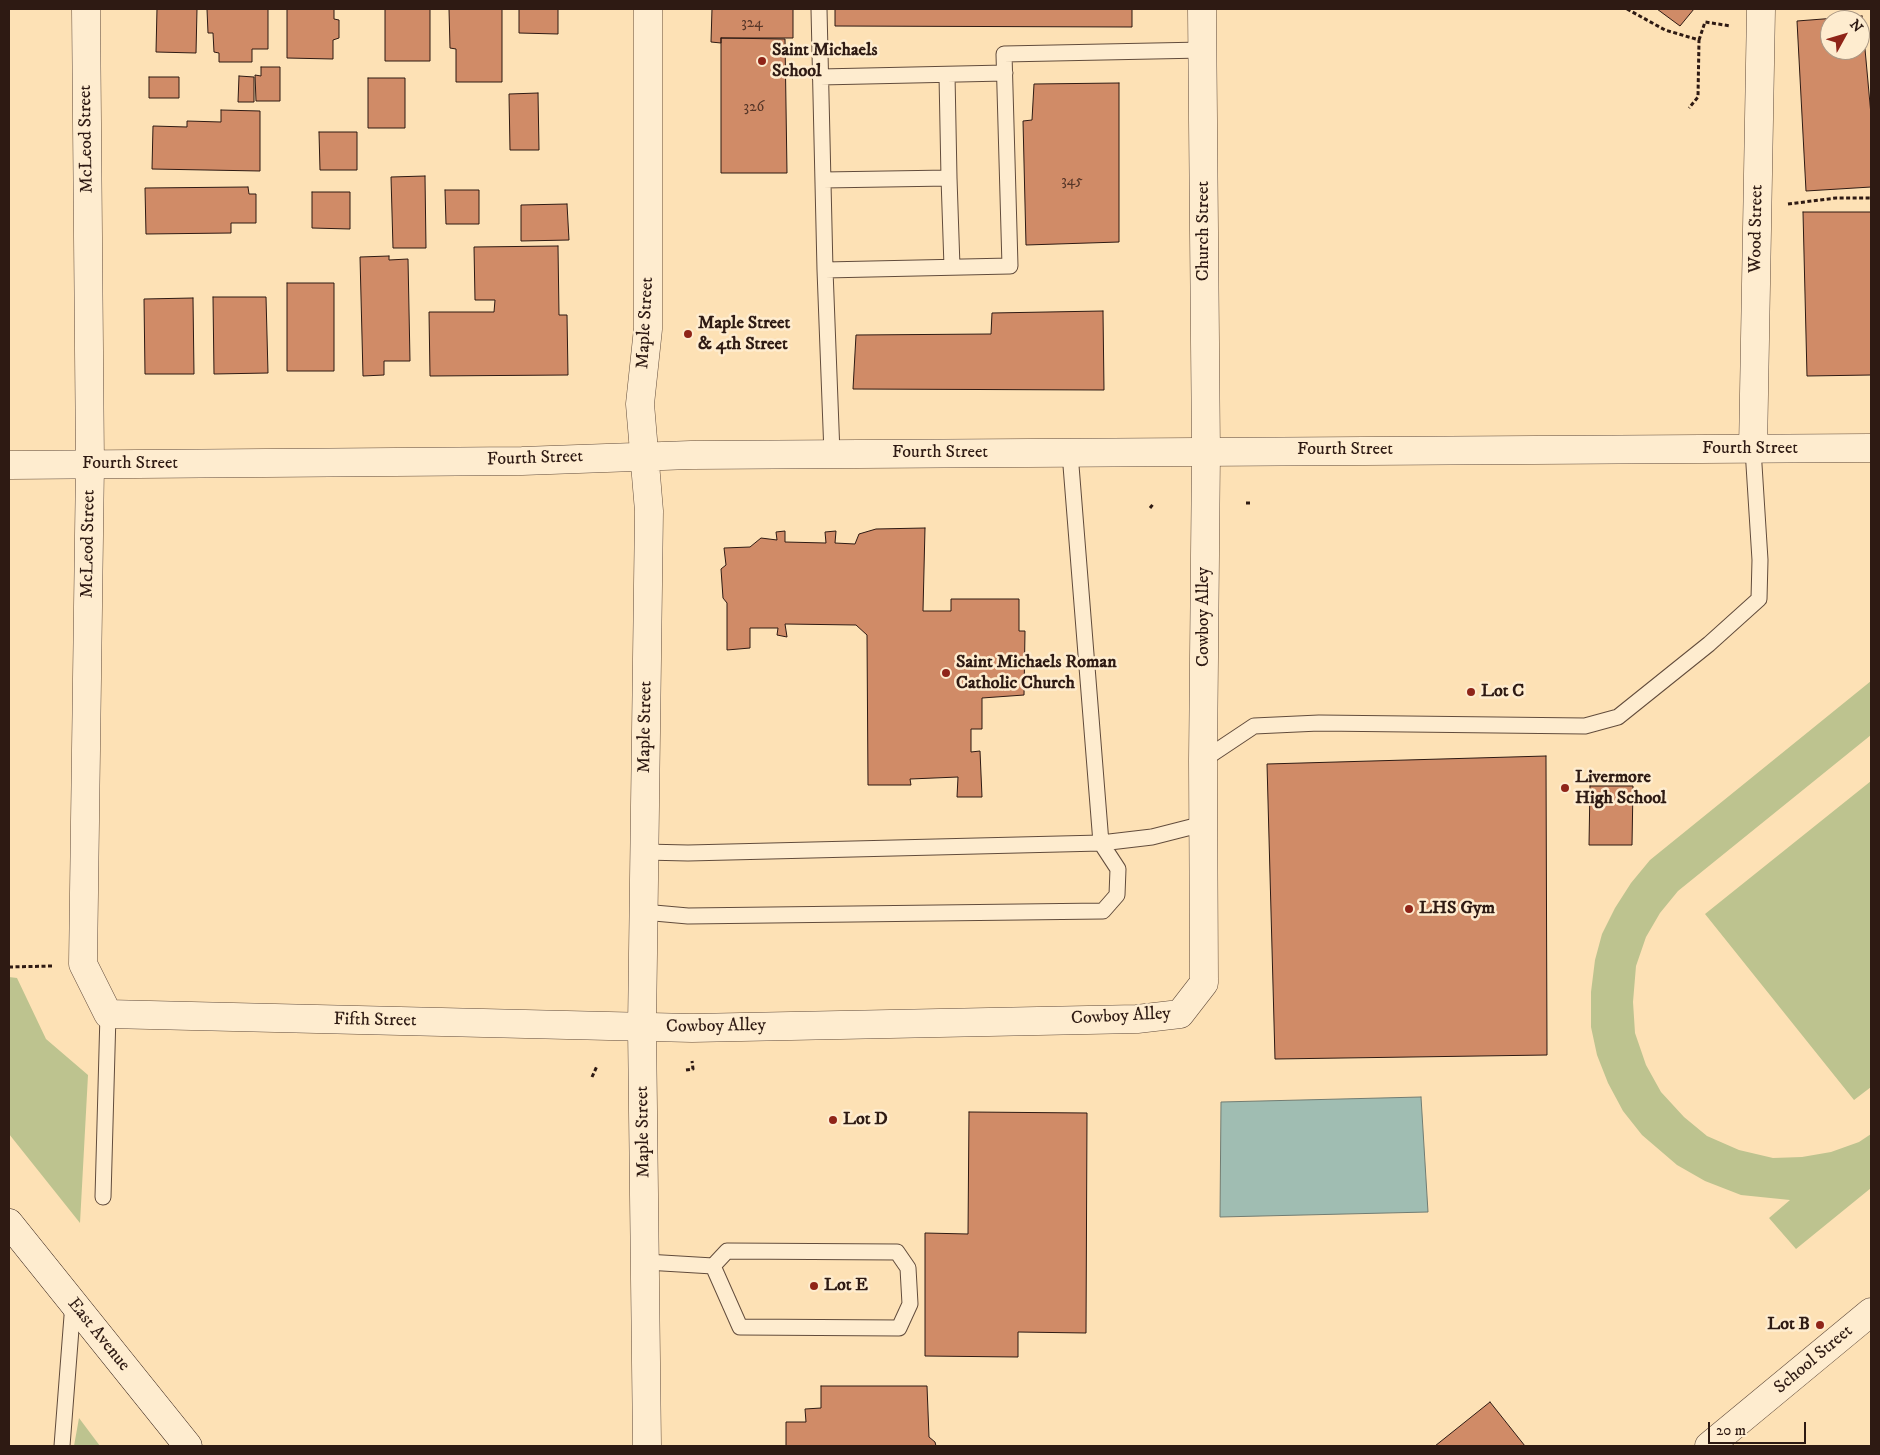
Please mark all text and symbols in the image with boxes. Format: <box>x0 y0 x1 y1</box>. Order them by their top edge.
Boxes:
north arrow <box>1820 10 1870 60</box>
house number: 324 <box>741 15 763 33</box>
text: N <box>1845 16 1866 36</box>
place label: Saint Michaels School <box>772 40 877 82</box>
marker: Saint Michaels School <box>756 55 768 67</box>
street label: McLeod Street <box>75 85 99 193</box>
house number: 326 <box>744 99 764 117</box>
house number: 345 <box>1061 173 1083 191</box>
street label: Church Street <box>1193 181 1215 281</box>
street label: Wood Street <box>1745 185 1769 273</box>
street label: Maple Street <box>633 276 659 370</box>
place label: Maple Street & 4th Street <box>698 313 790 356</box>
marker: Maple Street & 4th Street <box>682 328 694 340</box>
street label: Fourth Street <box>1702 438 1798 460</box>
street label: Fourth Street <box>1297 439 1393 461</box>
street label: Fourth Street <box>892 442 988 464</box>
street label: Fourth Street <box>487 447 583 471</box>
street label: Fourth Street <box>82 453 178 475</box>
street label: McLeod Street <box>77 490 101 598</box>
street label: Cowboy Alley <box>1193 567 1215 667</box>
place label: Saint Michaels Roman Catholic Church <box>956 652 1117 694</box>
marker: Saint Michaels Roman Catholic Church <box>940 667 952 679</box>
street label: Maple Street <box>634 681 658 773</box>
place label: Lot C <box>1481 681 1524 703</box>
marker: Lot C <box>1465 686 1477 698</box>
place label: Livermore High School <box>1575 767 1666 810</box>
marker: Livermore High School <box>1559 782 1571 794</box>
place label: LHS Gym <box>1419 898 1495 920</box>
marker: LHS Gym <box>1403 903 1415 915</box>
street label: Cowboy Alley <box>1071 1004 1171 1030</box>
street label: Fifth Street <box>333 1009 417 1033</box>
street label: Cowboy Alley <box>666 1015 766 1039</box>
street label: Maple Street <box>632 1086 656 1178</box>
place label: Lot D <box>843 1109 888 1131</box>
marker: Lot D <box>827 1114 839 1126</box>
place label: Lot E <box>824 1275 868 1297</box>
marker: Lot E <box>808 1280 820 1292</box>
street label: East Avenue <box>62 1294 134 1376</box>
place label: Lot B <box>1767 1314 1810 1336</box>
marker: Lot B <box>1814 1319 1826 1331</box>
street label: School Street <box>1770 1321 1858 1399</box>
scale bar <box>1710 1412 1808 1444</box>
text: 20 m <box>1716 1421 1746 1440</box>

